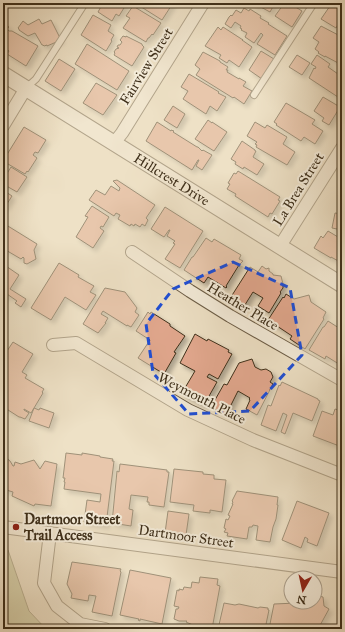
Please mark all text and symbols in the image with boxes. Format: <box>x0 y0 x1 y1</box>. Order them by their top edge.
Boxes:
street label: Fairview Street <box>116 25 177 108</box>
street label: La Brea Street <box>269 149 328 229</box>
street label: Hillcrest Drive <box>131 150 213 210</box>
street label: Heather Place <box>204 279 282 334</box>
street label: Weymouth Place <box>155 369 249 428</box>
place label: Dartmoor Street Trail Access <box>23 511 120 544</box>
street label: Dartmoor Street <box>137 521 235 552</box>
marker: Dartmoor Street Trail Access <box>11 522 21 532</box>
north arrow <box>283 570 323 610</box>
text: N <box>295 592 307 607</box>

